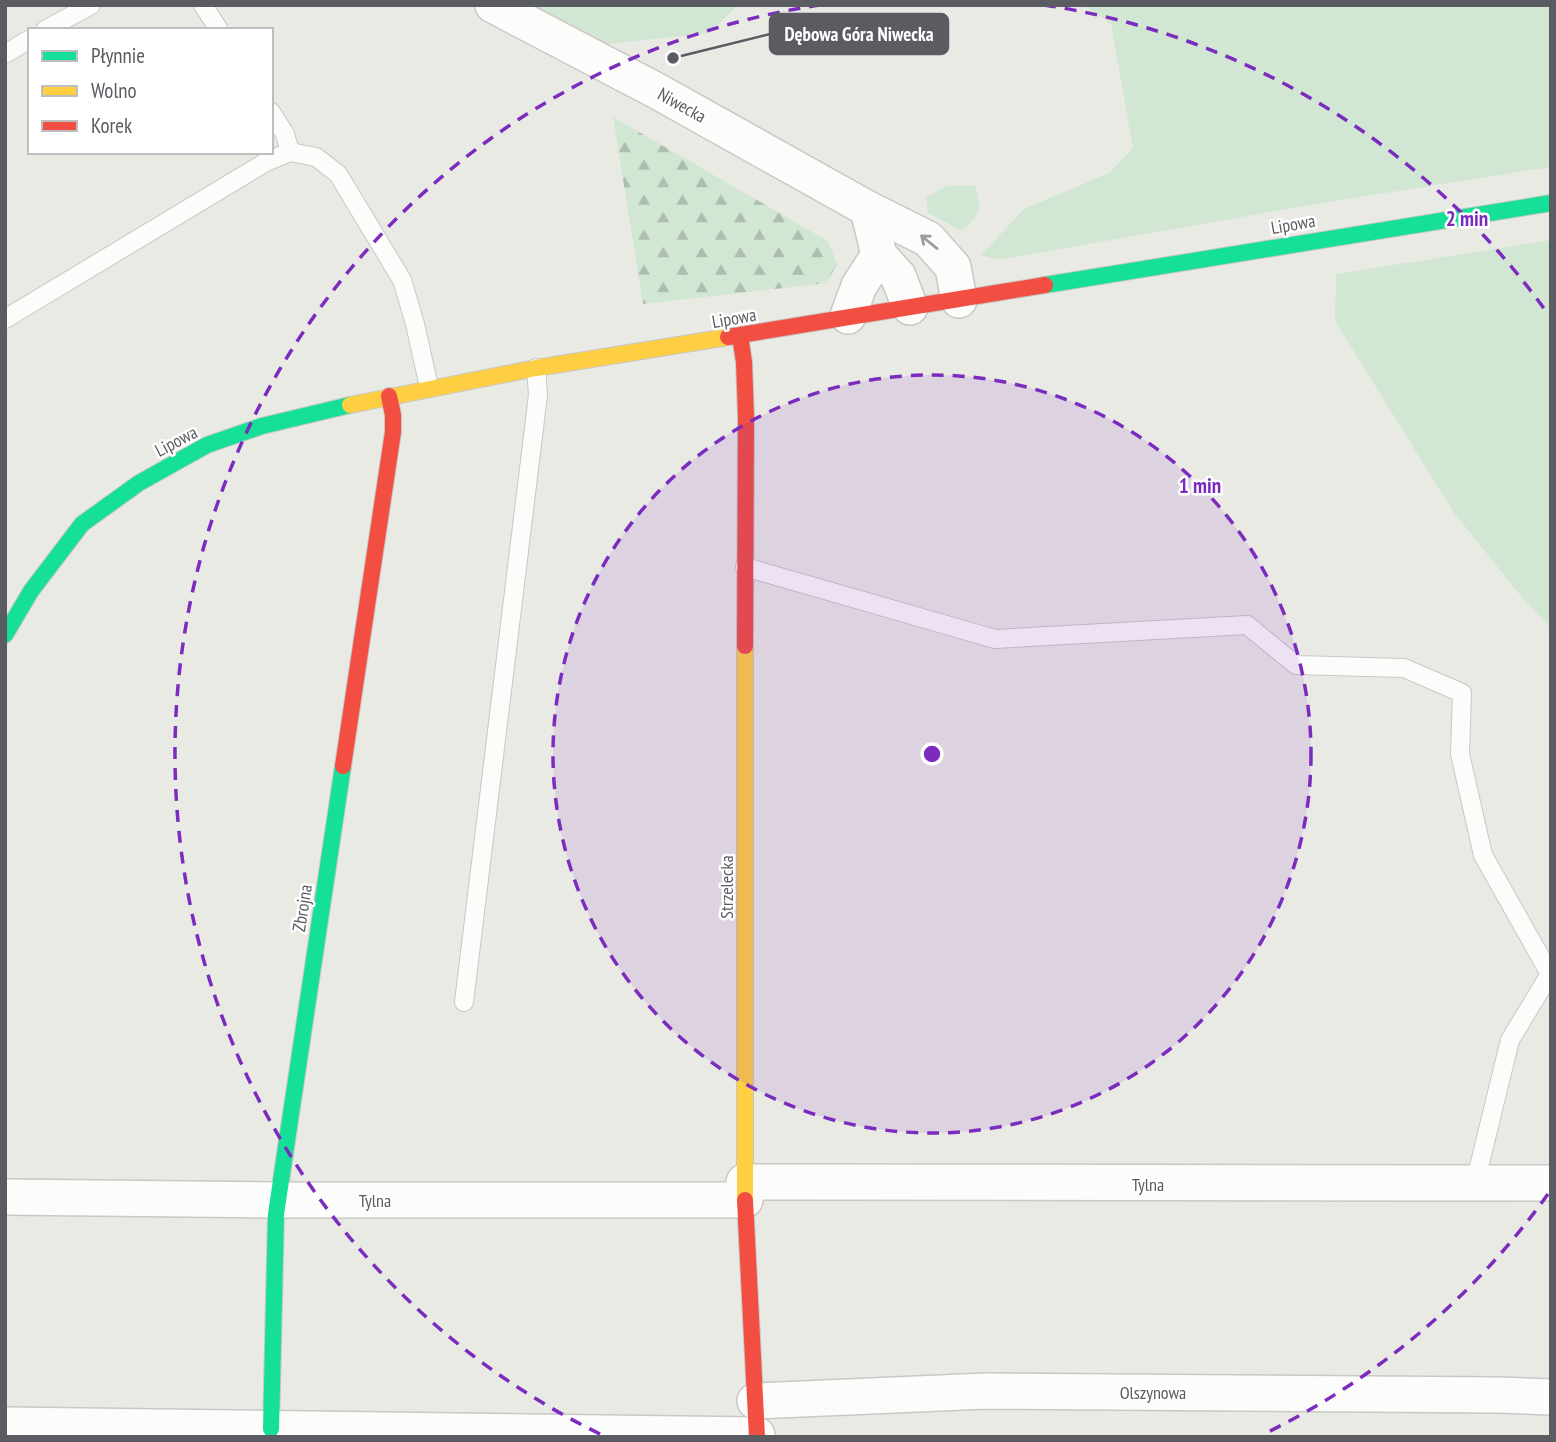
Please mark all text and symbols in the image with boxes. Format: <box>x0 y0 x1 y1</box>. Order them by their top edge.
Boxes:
callout: Dębowa Góra Niwecka <box>770 14 948 54</box>
text: Dębowa Góra Niwecka <box>784 22 934 46</box>
legend <box>28 28 273 154</box>
text: Płynnie <box>91 42 145 69</box>
text: Wolno <box>91 77 137 104</box>
street label: Niwecka <box>654 82 710 128</box>
text: Korek <box>91 112 132 139</box>
text: 2 min <box>1446 205 1488 232</box>
street label: Lipowa <box>1269 209 1317 239</box>
one-way arrow <box>920 235 938 251</box>
street label: Lipowa <box>710 303 758 333</box>
street label: Lipowa <box>151 420 201 462</box>
text: 1 min <box>1179 472 1221 499</box>
centre of rings <box>920 742 944 766</box>
street label: Strzelecka <box>715 855 738 919</box>
street label: Zbrojna <box>287 883 317 933</box>
street label: Tylna <box>1132 1173 1164 1196</box>
street label: Tylna <box>359 1189 391 1212</box>
street label: Olszynowa <box>1120 1381 1186 1404</box>

